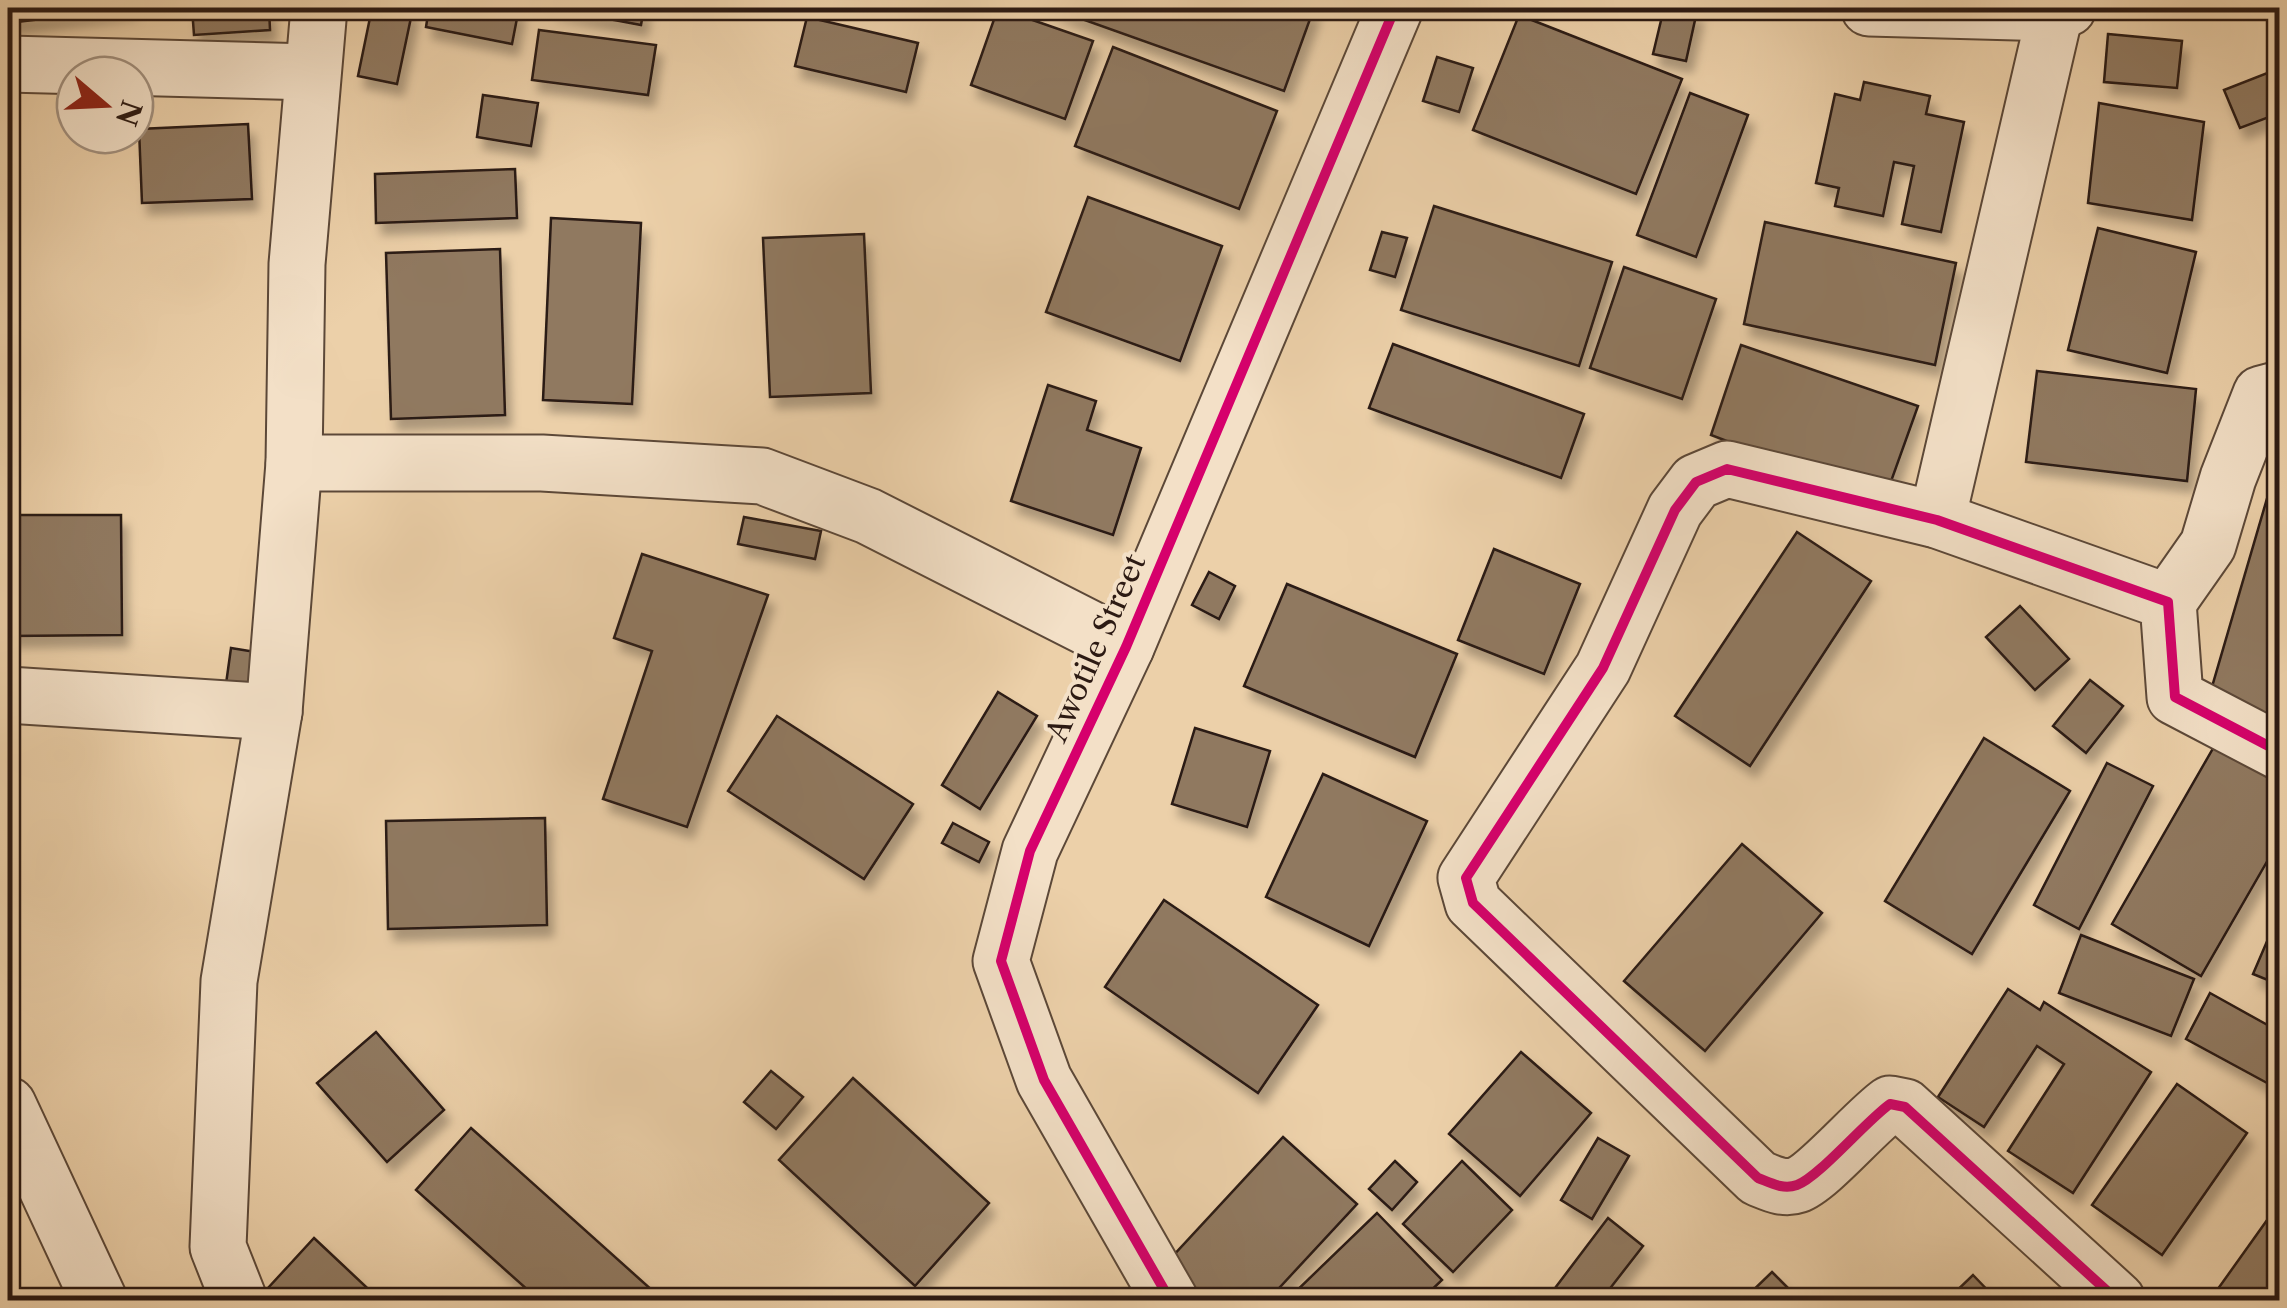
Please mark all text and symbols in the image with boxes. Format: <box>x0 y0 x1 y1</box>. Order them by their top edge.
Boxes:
north arrow <box>55 55 155 155</box>
text: N <box>109 96 149 130</box>
street label: Awotile Street <box>1037 548 1154 748</box>

